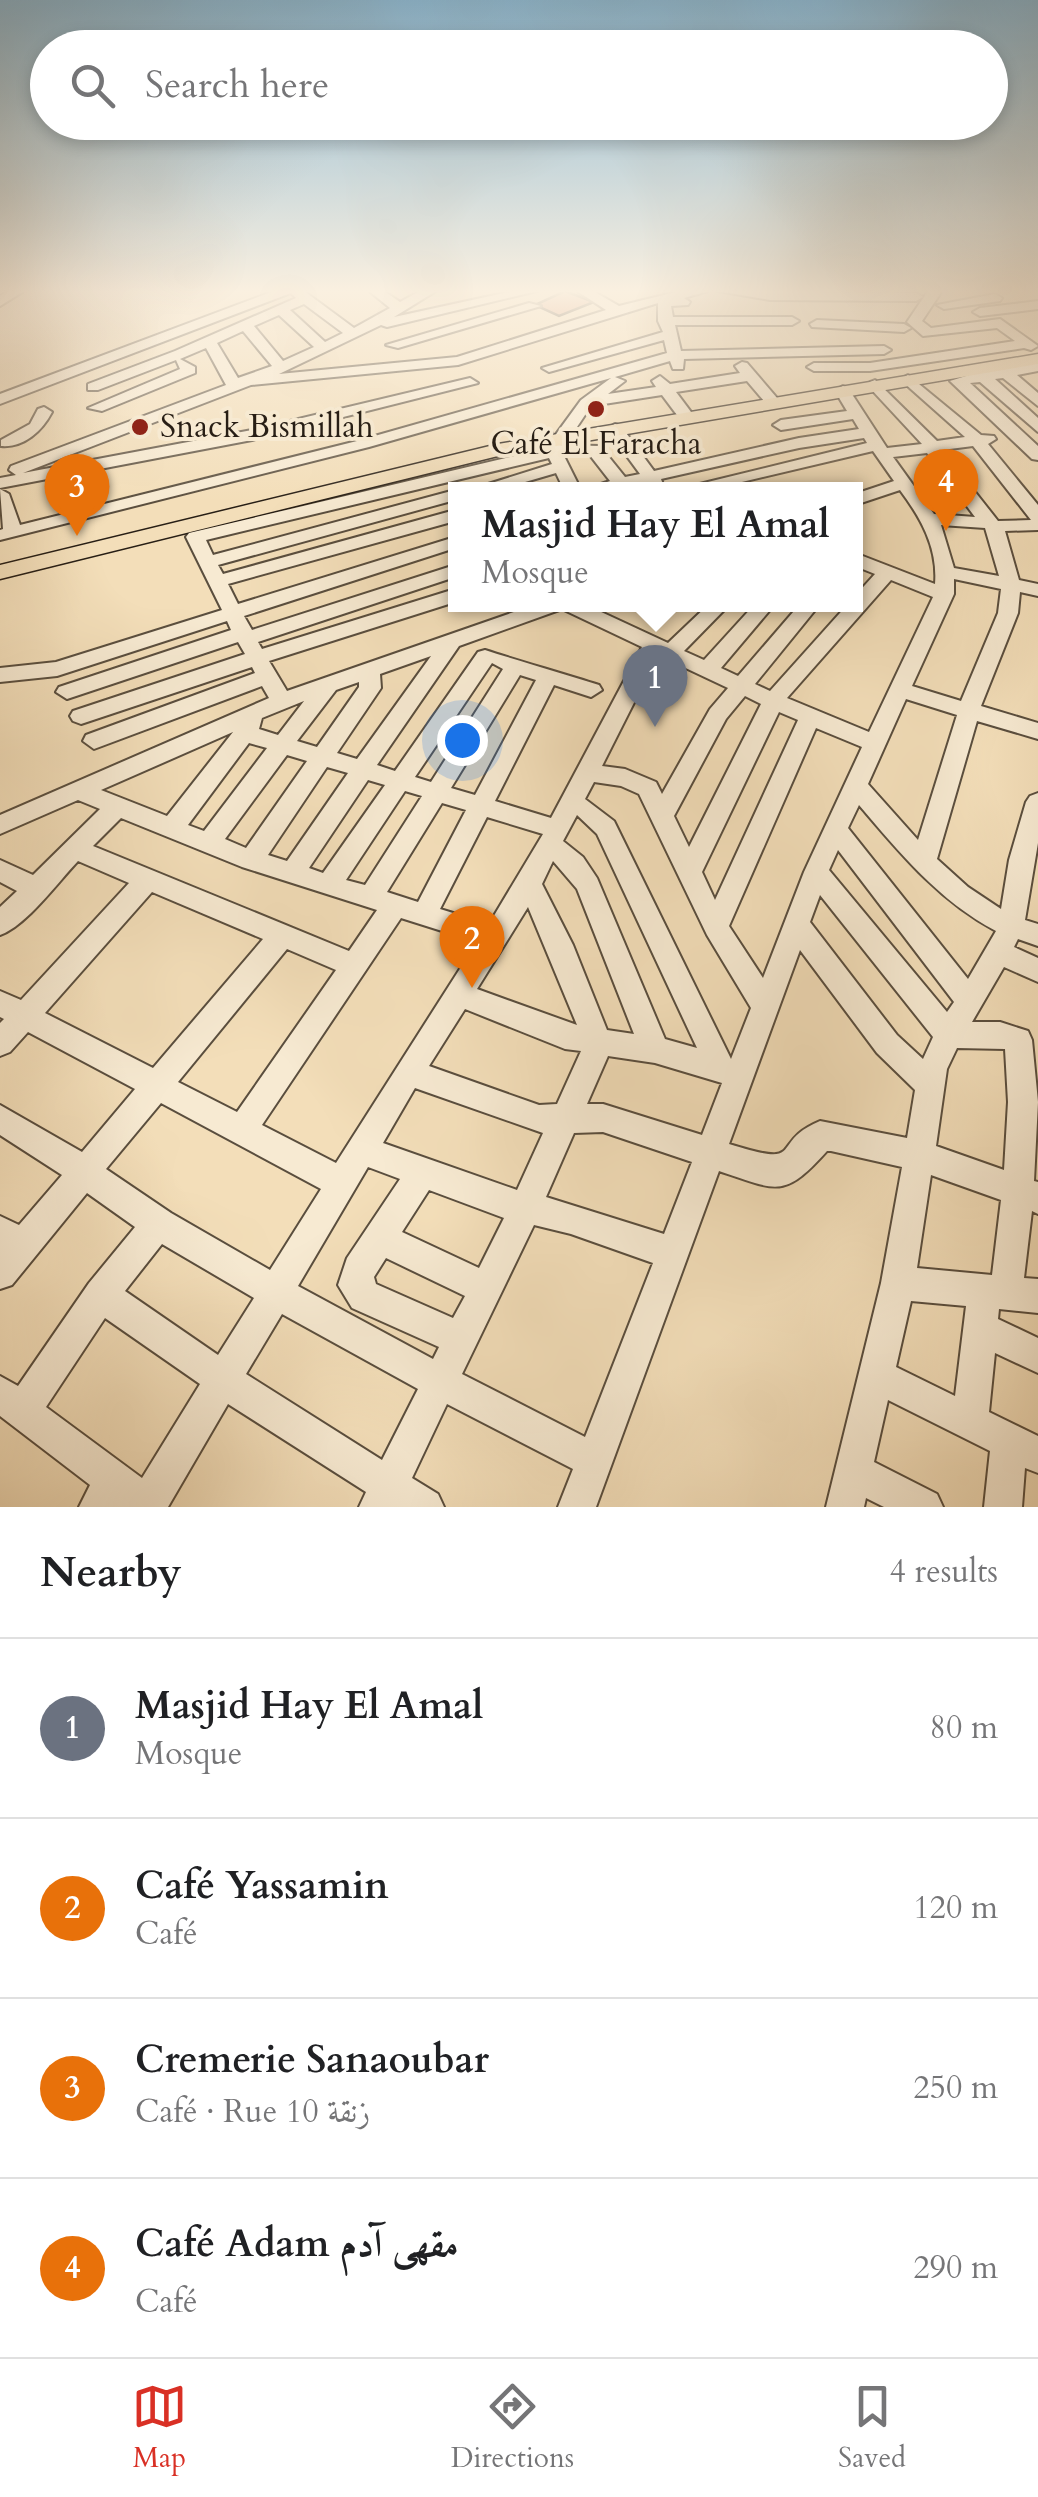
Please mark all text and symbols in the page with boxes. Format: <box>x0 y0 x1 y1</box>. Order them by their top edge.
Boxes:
search box <box>30 30 1008 140</box>
icon: search <box>65 58 120 113</box>
text: Search here <box>145 59 329 111</box>
marker: Café El Faracha <box>585 398 607 420</box>
place label: Snack Bismillah <box>160 405 374 449</box>
marker: Snack Bismillah <box>129 416 151 438</box>
place label: Café El Faracha <box>490 422 702 466</box>
pin: 4 <box>914 448 978 531</box>
pin: 3 <box>44 454 110 536</box>
popup <box>448 482 863 612</box>
text: Masjid Hay El Amal <box>481 499 830 551</box>
text: Mosque <box>481 551 589 595</box>
pin: 1 <box>622 644 688 727</box>
your location <box>437 715 488 766</box>
pin: 2 <box>440 906 504 988</box>
text: Nearby <box>40 1544 182 1601</box>
text: 4 results <box>890 1550 998 1594</box>
text: Masjid Hay El Amal <box>135 1680 483 1732</box>
text: 1 <box>64 1706 81 1750</box>
text: 80 m <box>930 1706 998 1750</box>
text: Mosque <box>135 1732 242 1776</box>
text: Café Yassamin <box>135 1860 389 1912</box>
text: 2 <box>64 1886 81 1930</box>
text: 120 m <box>913 1886 998 1930</box>
text: Café <box>135 1912 198 1956</box>
text: Cremerie Sanaoubar <box>135 2034 489 2086</box>
text: 3 <box>64 2066 81 2110</box>
text: 250 m <box>913 2066 998 2110</box>
text: Café · Rue 10 زنقة <box>135 2090 370 2134</box>
text: Café Adam مقهى آدم <box>135 2218 459 2270</box>
text: 4 <box>64 2246 81 2290</box>
text: 290 m <box>913 2246 998 2290</box>
text: Café <box>135 2280 198 2324</box>
tab: Map <box>132 2379 187 2477</box>
tab: Directions <box>451 2379 574 2477</box>
tab: Saved <box>838 2379 906 2477</box>

